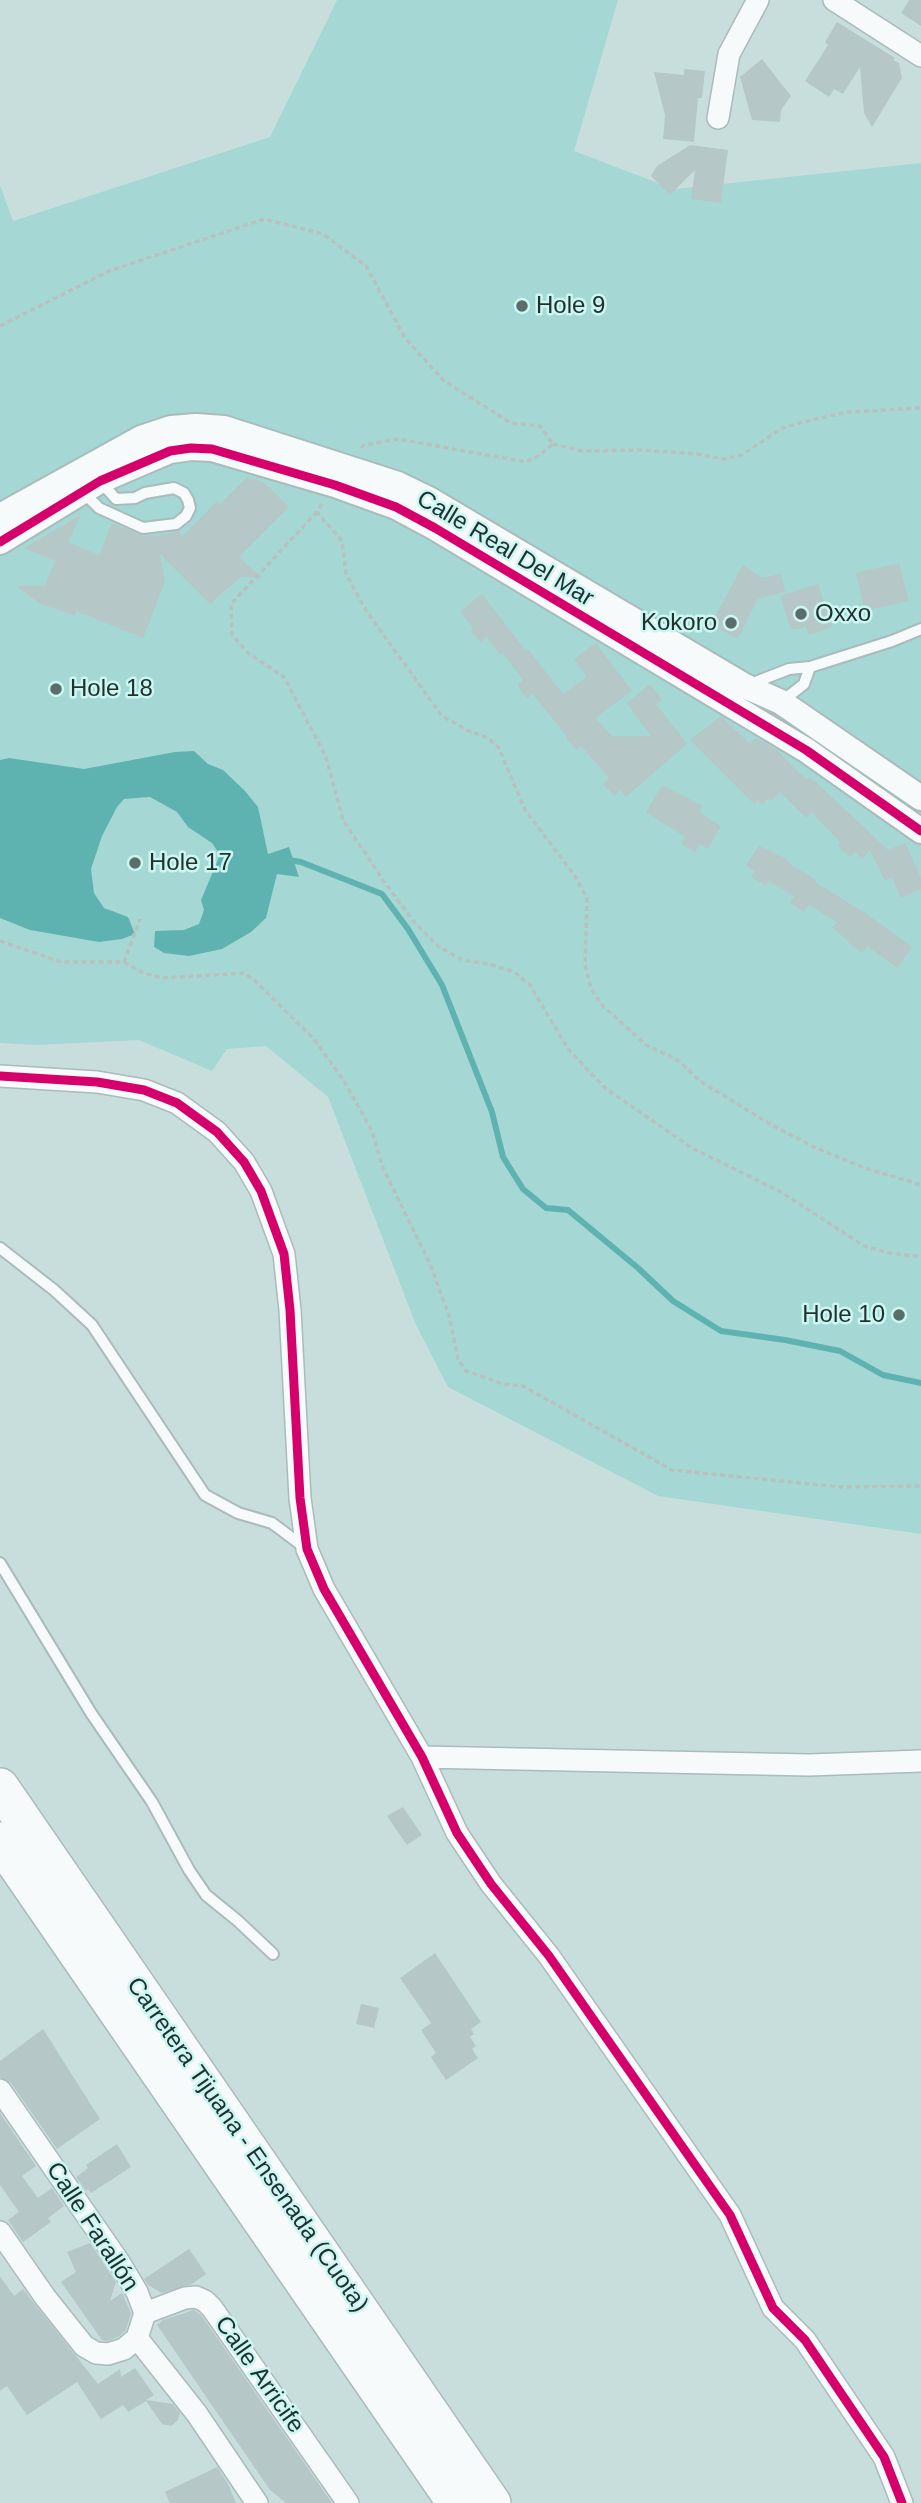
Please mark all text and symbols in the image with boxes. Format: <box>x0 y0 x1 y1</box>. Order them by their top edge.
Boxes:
place label: Hole 9 <box>536 292 605 320</box>
marker: Hole 9 <box>514 298 530 314</box>
street label: Calle Real Del Mar <box>411 485 599 613</box>
place label: Oxxo <box>815 600 871 628</box>
marker: Oxxo <box>793 606 809 622</box>
place label: Kokoro <box>641 609 717 637</box>
marker: Kokoro <box>723 615 739 631</box>
place label: Hole 18 <box>70 675 153 703</box>
marker: Hole 18 <box>48 681 64 697</box>
place label: Hole 17 <box>149 849 232 877</box>
marker: Hole 17 <box>127 855 143 871</box>
place label: Hole 10 <box>802 1301 885 1329</box>
marker: Hole 10 <box>891 1307 907 1323</box>
street label: Carretera Tijuana - Ensenada (Cuota) <box>120 1972 374 2318</box>
street label: Calle Farallón <box>40 2157 144 2297</box>
street label: Calle Arricife <box>208 2311 310 2439</box>

